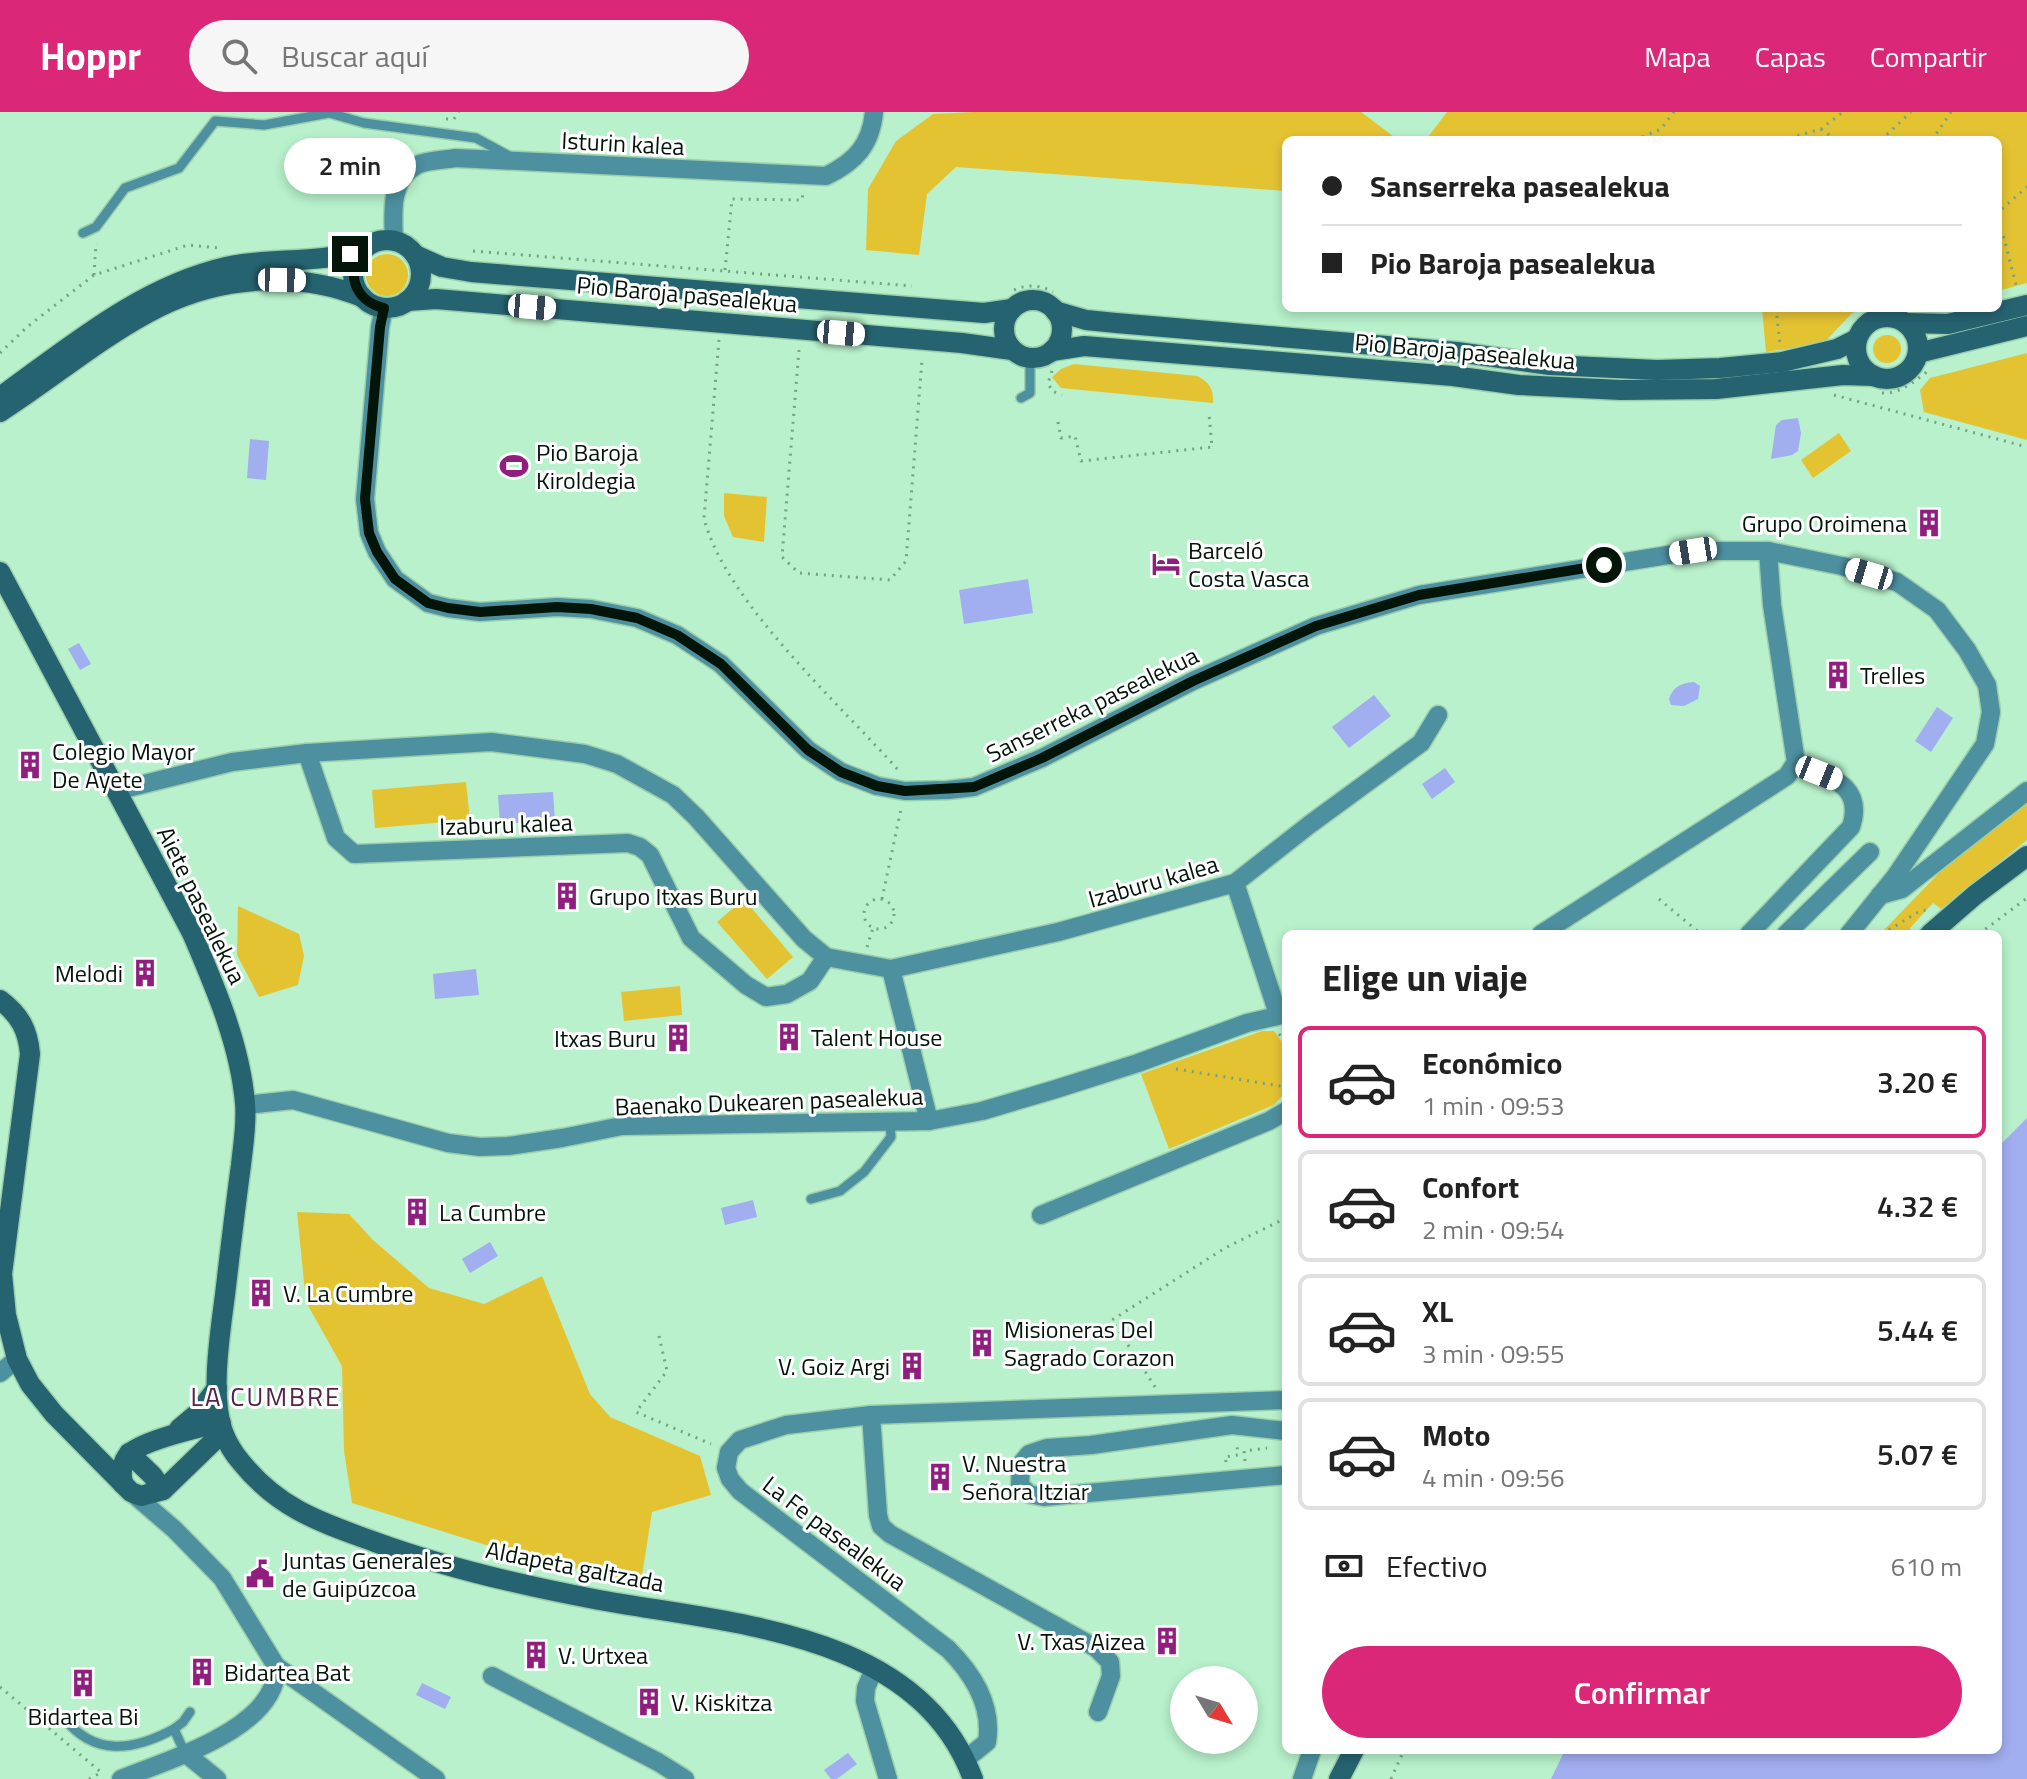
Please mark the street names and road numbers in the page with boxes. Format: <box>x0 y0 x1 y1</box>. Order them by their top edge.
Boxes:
street label: Isturin kalea <box>561 122 685 164</box>
street label: Pio Baroja pasealekua <box>575 266 799 322</box>
street label: Pio Baroja pasealekua <box>1353 323 1577 379</box>
street label: Sanserreka pasealekua <box>980 637 1204 771</box>
street label: Izaburu kalea <box>439 804 573 844</box>
street label: Aiete pasealekua <box>148 820 256 990</box>
street label: Izaburu kalea <box>1084 845 1222 917</box>
street label: Baenako Dukearen pasealekua <box>614 1078 924 1124</box>
street label: La Fe pasealekua <box>755 1467 915 1599</box>
street label: Aldapeta galtzada <box>483 1531 667 1601</box>

